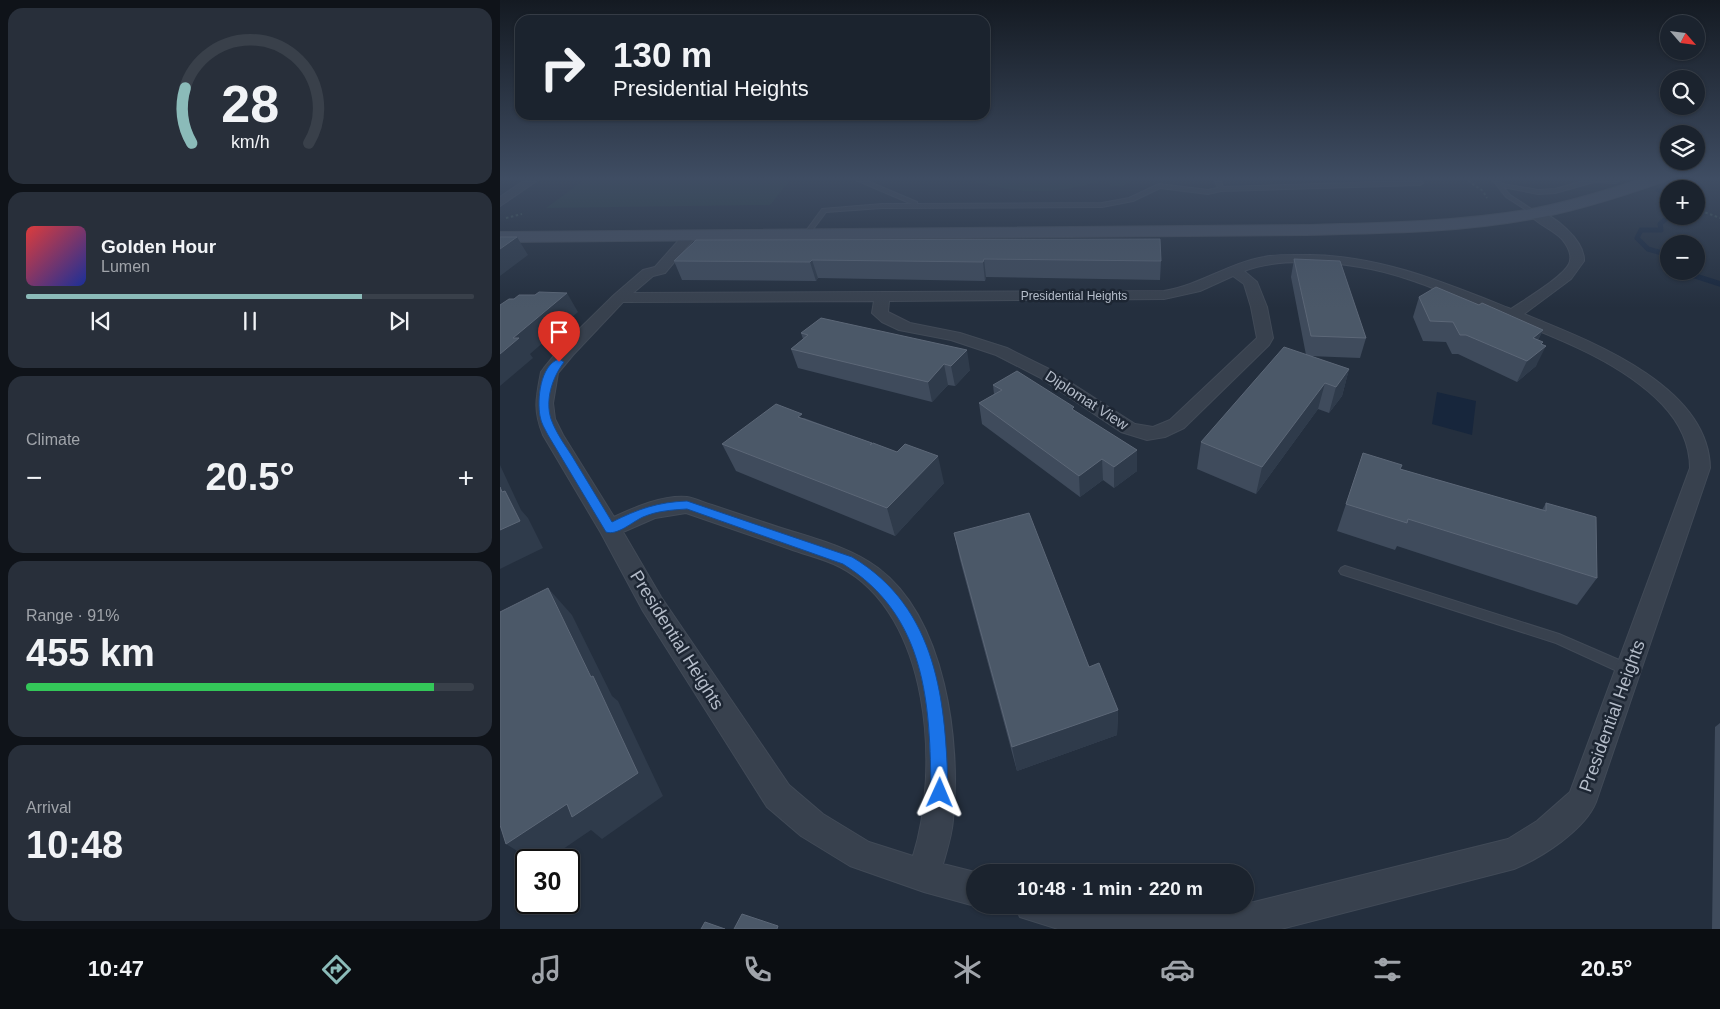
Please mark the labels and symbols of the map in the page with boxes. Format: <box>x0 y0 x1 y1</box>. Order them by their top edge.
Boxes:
north arrow <box>1660 15 1705 60</box>
street label: Presidential Heights <box>1021 289 1127 303</box>
pin <box>538 311 580 362</box>
street label: Diplomat View <box>1042 367 1132 433</box>
street label: Presidential Heights <box>626 567 728 713</box>
street label: Presidential Heights <box>1575 637 1649 795</box>
position arrow <box>913 766 965 818</box>
speed limit sign: 30 <box>515 849 580 914</box>

